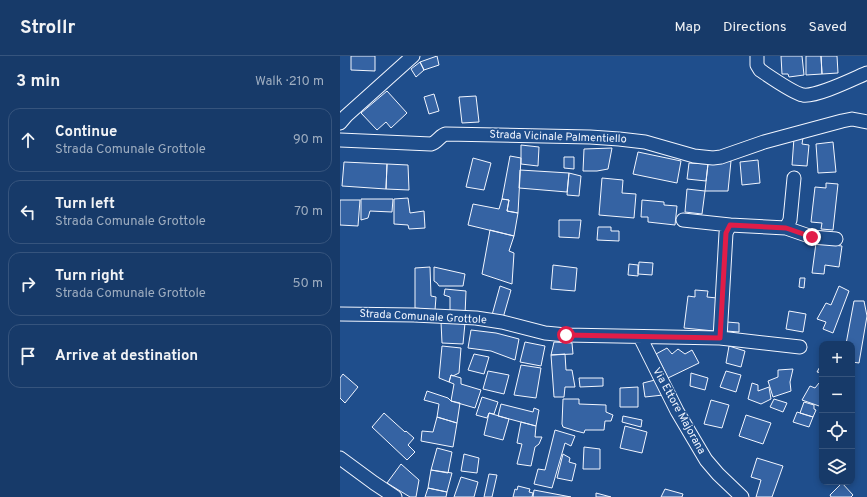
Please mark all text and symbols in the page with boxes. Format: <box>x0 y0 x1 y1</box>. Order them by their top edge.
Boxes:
text: Strollr <box>20 16 75 40</box>
text: Map <box>675 19 701 36</box>
text: Directions <box>723 19 787 36</box>
text: Saved <box>809 19 847 36</box>
text: 3 min <box>16 71 60 93</box>
text: Walk · 210 m <box>255 74 324 90</box>
text: Continue <box>55 123 117 142</box>
street label: Strada Vicinale Palmentiello <box>489 128 627 146</box>
icon: ahead <box>17 129 39 151</box>
text: 90 m <box>293 132 323 148</box>
text: Strada Comunale Grottole <box>55 142 206 158</box>
text: Turn left <box>55 195 115 214</box>
icon: left <box>17 201 39 223</box>
text: 70 m <box>294 204 323 220</box>
text: Strada Comunale Grottole <box>55 214 206 230</box>
route end <box>803 228 821 246</box>
text: Turn right <box>55 267 124 286</box>
icon: right <box>17 273 39 295</box>
text: 50 m <box>293 276 323 292</box>
text: Strada Comunale Grottole <box>55 286 206 302</box>
street label: Strada Comunale Grottole <box>359 307 487 327</box>
route start <box>557 326 575 344</box>
map controls <box>819 341 855 485</box>
button: + <box>819 341 855 377</box>
icon: arrive <box>17 345 39 367</box>
text: Arrive at destination <box>55 347 198 366</box>
street label: Via Ettore Majorana <box>649 365 709 457</box>
button: − <box>819 377 855 413</box>
button: locate <box>819 413 855 449</box>
button: layers <box>819 449 855 485</box>

